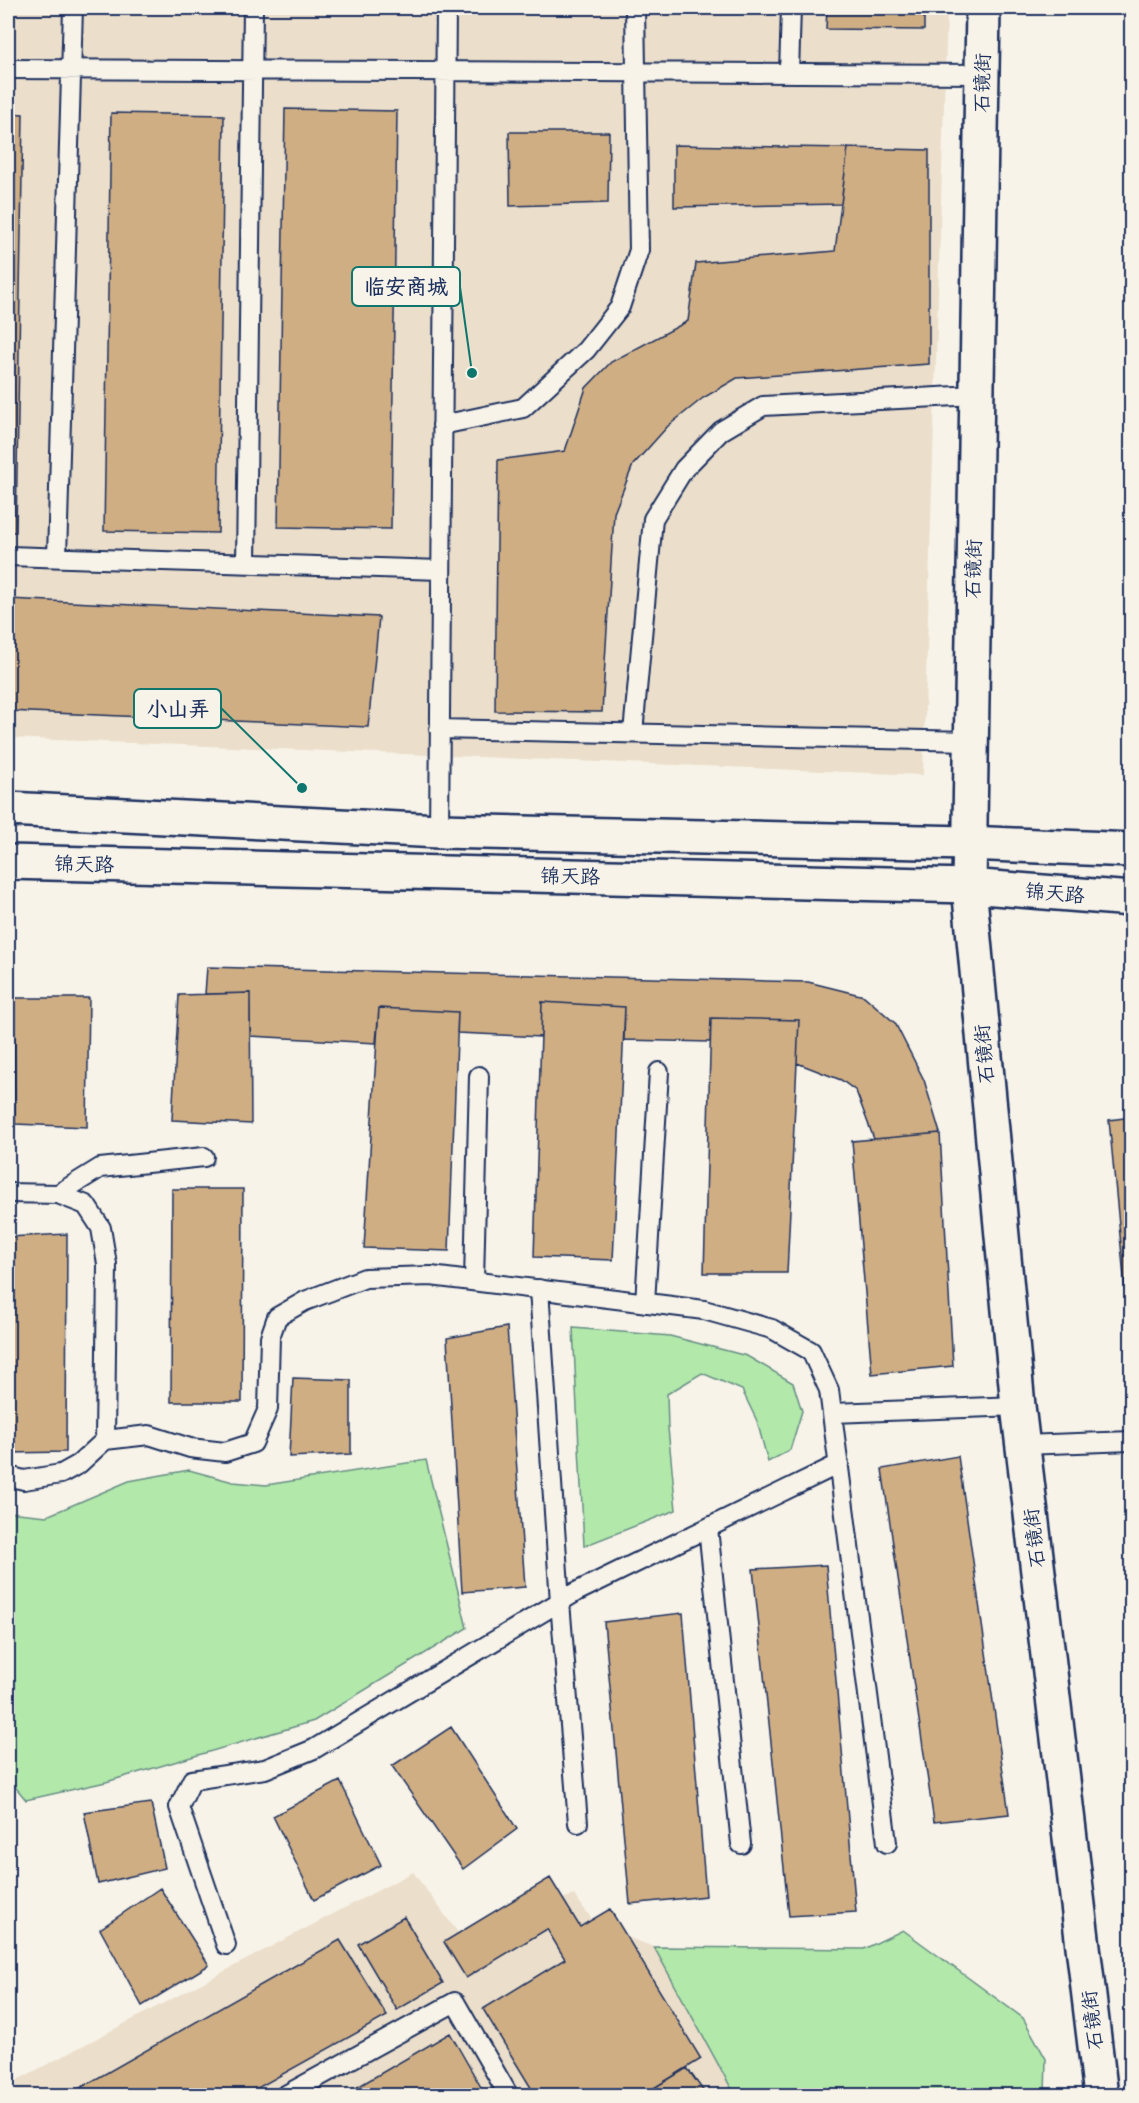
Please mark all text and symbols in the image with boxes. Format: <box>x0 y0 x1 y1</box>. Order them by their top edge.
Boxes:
street label: 石镜街 <box>970 53 995 113</box>
callout: 临安商城 <box>352 267 460 306</box>
text: 临安商城 <box>364 275 448 299</box>
street label: 石镜街 <box>961 539 986 599</box>
callout: 小山弄 <box>134 689 221 728</box>
text: 小山弄 <box>147 697 210 721</box>
street label: 锦天路 <box>54 852 115 877</box>
street label: 锦天路 <box>540 864 601 889</box>
street label: 锦天路 <box>1024 879 1087 908</box>
street label: 石镜街 <box>970 1023 999 1085</box>
street label: 石镜街 <box>1019 1507 1050 1569</box>
street label: 石镜街 <box>1077 1989 1108 2051</box>

